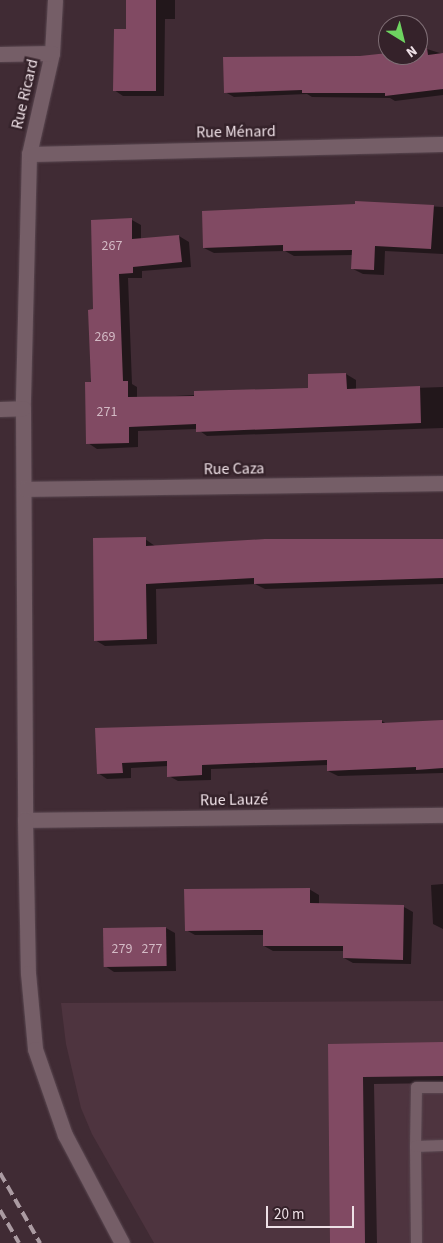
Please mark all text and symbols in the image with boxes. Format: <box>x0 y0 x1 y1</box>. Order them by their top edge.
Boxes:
north arrow <box>378 15 428 65</box>
text: N <box>402 40 421 62</box>
street label: Rue Ricard <box>8 57 42 131</box>
street label: Rue Ménard <box>196 122 276 142</box>
house number: 267 <box>102 238 122 254</box>
house number: 269 <box>95 329 115 345</box>
house number: 271 <box>97 404 117 420</box>
street label: Rue Caza <box>204 459 264 479</box>
street label: Rue Lauzé <box>200 790 268 810</box>
house number: 279 <box>112 941 132 957</box>
house number: 277 <box>142 941 162 957</box>
scale bar <box>268 1196 356 1228</box>
text: 20 m <box>274 1204 304 1225</box>

